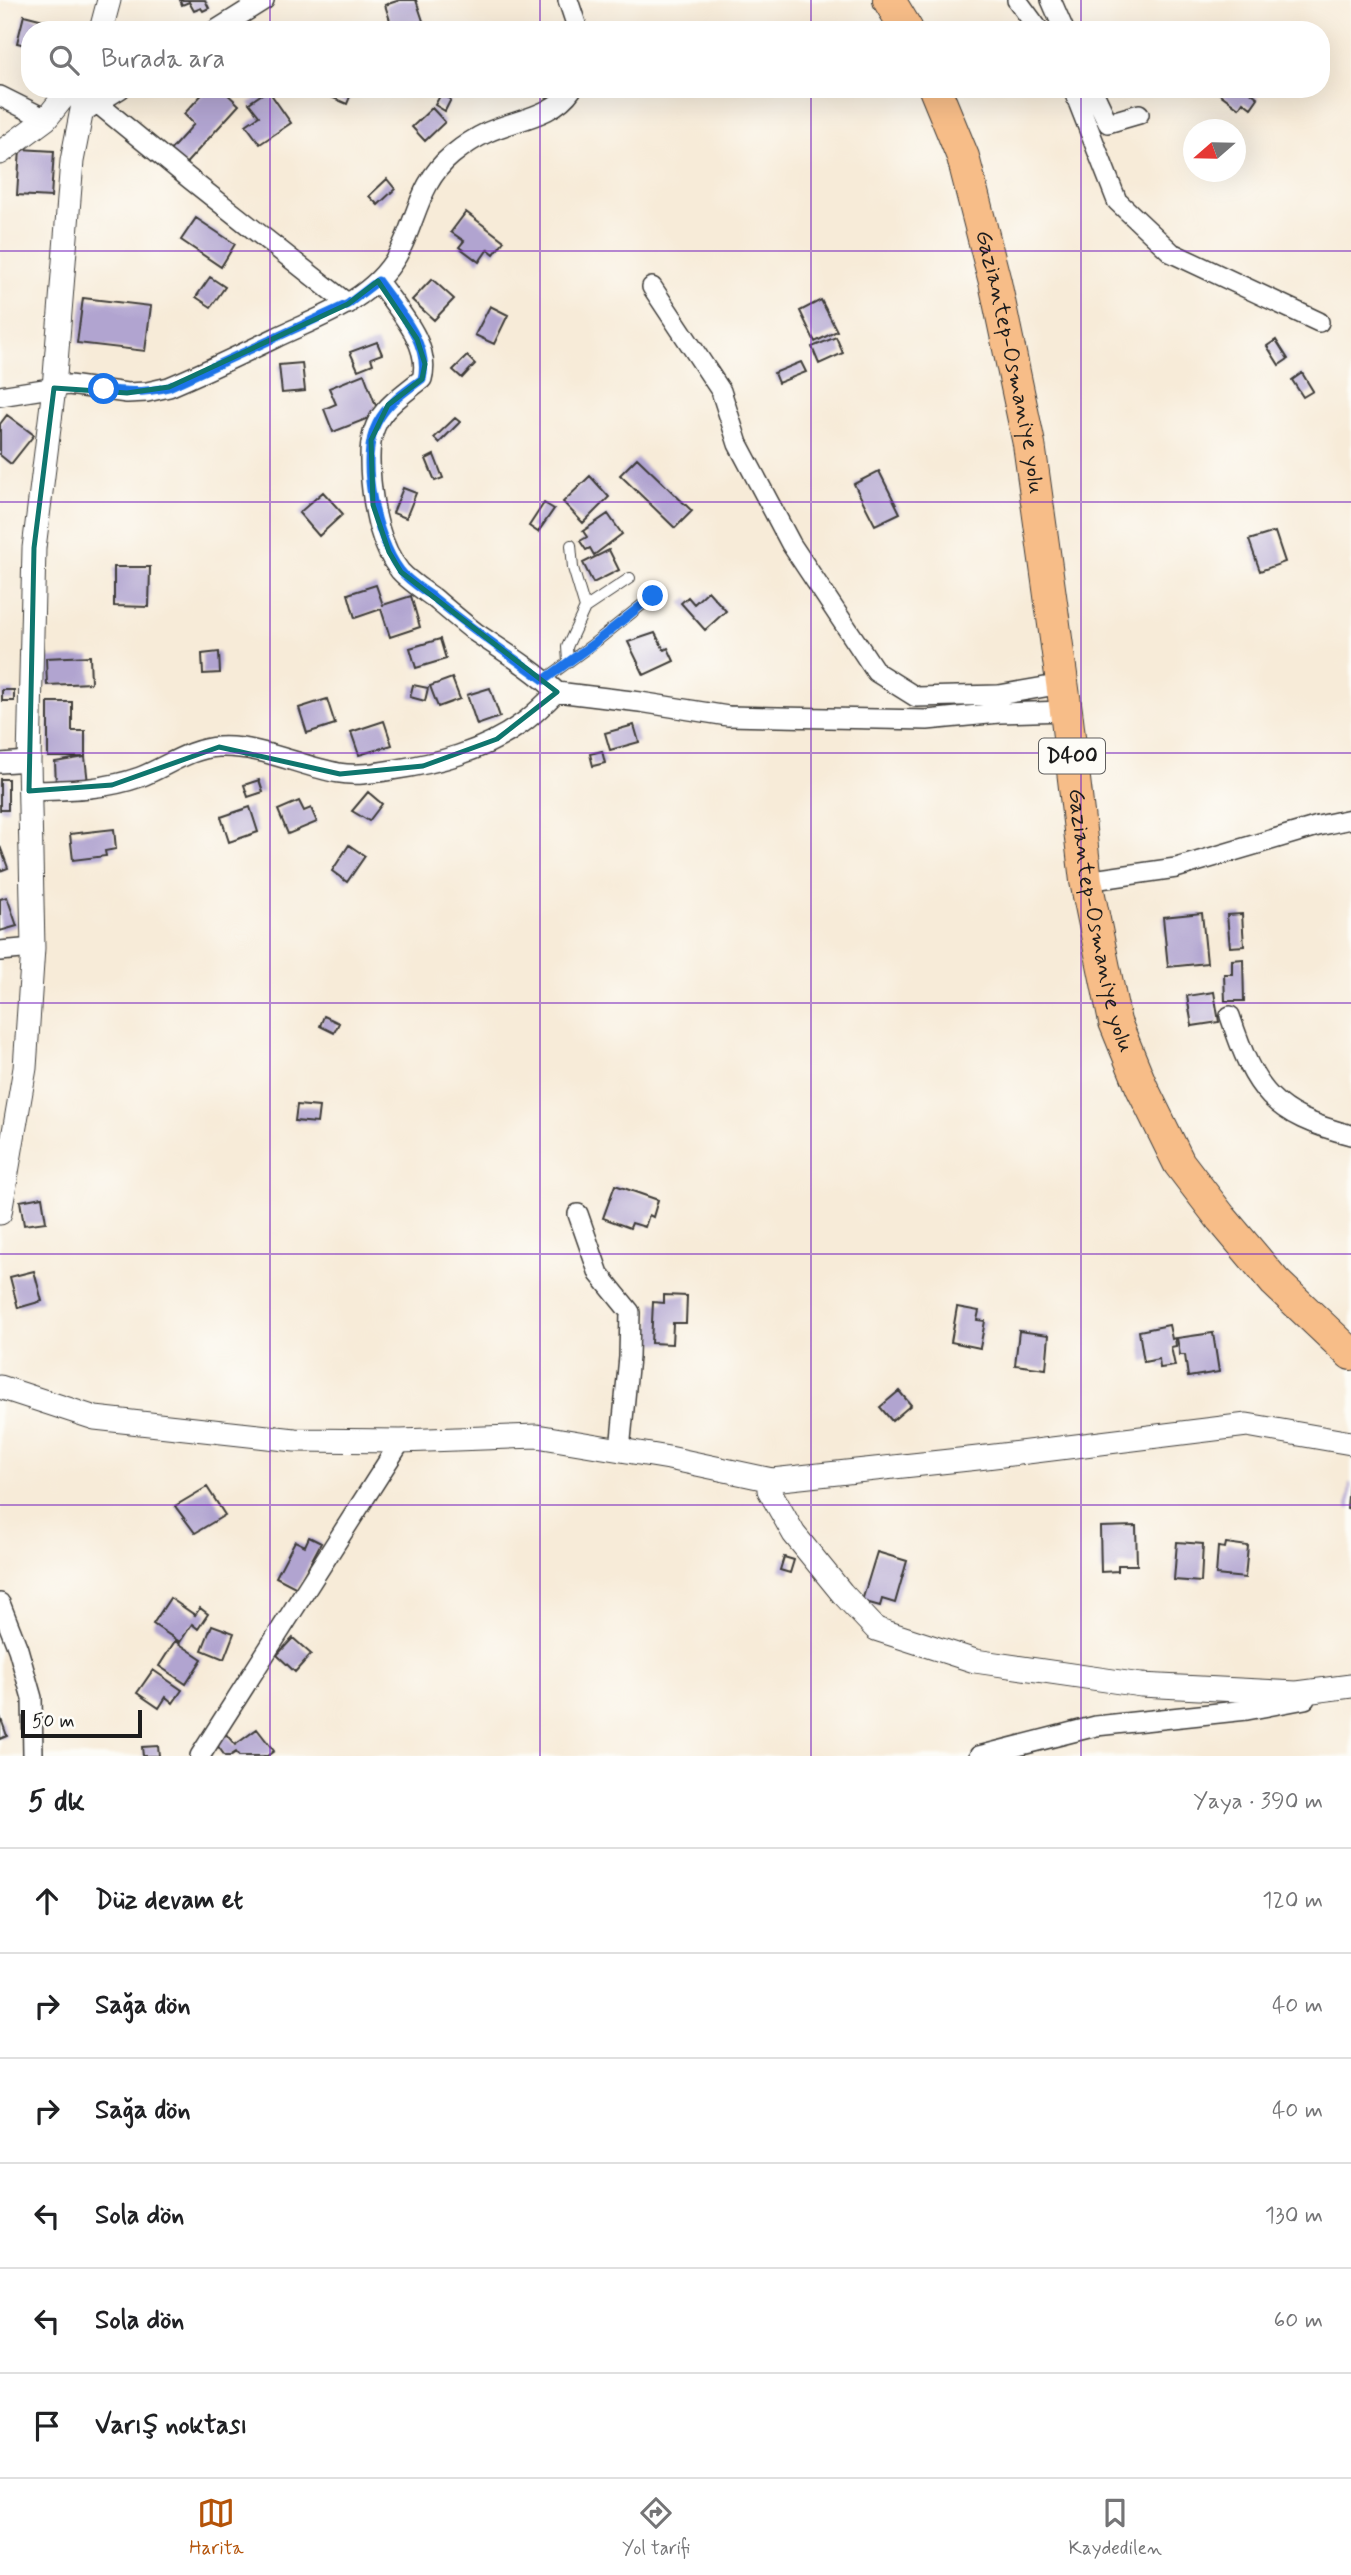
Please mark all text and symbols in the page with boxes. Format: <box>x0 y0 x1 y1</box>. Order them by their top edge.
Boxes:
search box <box>21 21 1330 98</box>
icon: search <box>45 41 83 79</box>
text: Burada ara <box>101 43 225 77</box>
north arrow <box>1183 119 1246 182</box>
street label: Gaziantep-Osmaniye yolu <box>967 227 1051 496</box>
route start <box>88 373 119 404</box>
route end <box>637 580 668 611</box>
road number: D400 <box>1039 738 1105 774</box>
street label: Gaziantep-Osmaniye yolu <box>1060 787 1141 1057</box>
scale bar <box>21 1707 142 1739</box>
text: 50 m <box>32 1709 75 1734</box>
text: 5 dk <box>28 1782 85 1821</box>
text: Yaya · 390 m <box>1193 1787 1323 1817</box>
icon: ahead <box>28 1882 66 1920</box>
text: Düz devam et <box>95 1884 243 1918</box>
text: 120 m <box>1262 1886 1323 1916</box>
icon: right <box>28 1987 66 2025</box>
text: Sağa dön <box>95 1989 191 2023</box>
text: 40 m <box>1272 1991 1323 2021</box>
icon: right <box>28 2092 66 2130</box>
text: Sağa dön <box>95 2094 191 2128</box>
text: 40 m <box>1272 2096 1323 2126</box>
icon: left <box>28 2197 66 2235</box>
text: Sola dön <box>95 2199 184 2233</box>
text: 130 m <box>1265 2201 1323 2231</box>
icon: left <box>28 2302 66 2340</box>
text: Sola dön <box>95 2304 184 2338</box>
text: 60 m <box>1274 2306 1323 2336</box>
icon: arrive <box>28 2407 66 2445</box>
text: Varış noktası <box>95 2409 247 2443</box>
tab: Harita <box>189 2494 244 2561</box>
tab: Yol tarifi <box>622 2494 690 2561</box>
tab: Kaydedilen <box>1069 2494 1162 2561</box>

